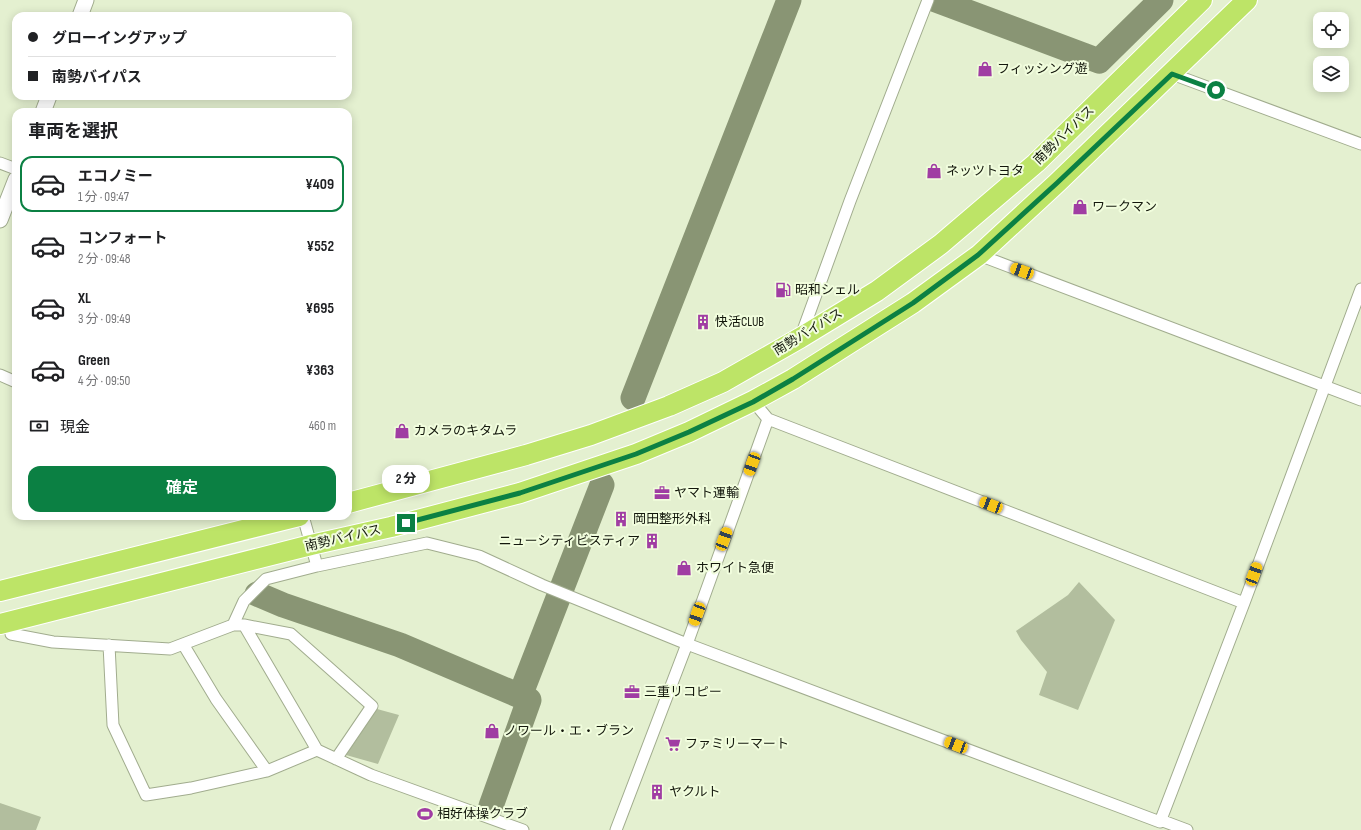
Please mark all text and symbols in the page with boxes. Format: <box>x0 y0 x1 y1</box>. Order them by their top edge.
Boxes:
map controls <box>1313 12 1349 92</box>
button: locate <box>1313 12 1349 48</box>
text: グローイングアップ <box>52 29 187 48</box>
button: layers <box>1313 56 1349 92</box>
shop icon: フィッシング遊 <box>976 60 994 78</box>
place label: フィッシング遊 <box>997 61 1088 77</box>
text: 南勢バイパス <box>52 68 142 87</box>
route start <box>1207 81 1225 99</box>
street label: 南勢バイパス <box>1030 102 1098 168</box>
text: 車両を選択 <box>28 121 118 142</box>
shop icon: ネッツトヨタ <box>925 162 943 180</box>
place label: ネッツトヨタ <box>946 163 1024 179</box>
icon: car <box>30 166 66 202</box>
text: エコノミー <box>78 167 153 186</box>
text: ¥409 <box>305 175 334 194</box>
text: 1 分 · 09:47 <box>78 189 129 205</box>
shop icon: ワークマン <box>1071 198 1089 216</box>
place label: ワークマン <box>1092 199 1157 215</box>
icon: car <box>30 228 66 264</box>
text: コンフォート <box>78 229 168 248</box>
text: ¥552 <box>307 237 334 256</box>
text: 2 分 · 09:48 <box>78 251 130 267</box>
car <box>1009 261 1035 281</box>
fuel station icon: 昭和シェル <box>774 281 792 299</box>
place label: 昭和シェル <box>795 282 860 298</box>
text: XL <box>78 289 91 308</box>
icon: car <box>30 290 66 326</box>
text: ¥695 <box>306 299 334 318</box>
street label: 南勢バイパス <box>771 305 845 359</box>
text: 3 分 · 09:49 <box>78 311 130 327</box>
building icon: 快活CLUB <box>694 313 712 331</box>
place label: 快活CLUB <box>715 314 764 330</box>
text: Green <box>78 351 110 370</box>
icon: car <box>30 352 66 388</box>
text: ¥363 <box>306 361 334 380</box>
text: 4 分 · 09:50 <box>78 373 130 389</box>
icon: cash <box>28 415 50 437</box>
text: 現金 <box>60 418 90 437</box>
text: 460 m <box>309 418 336 434</box>
shop icon: カメラのキタムラ <box>393 422 411 440</box>
place label: カメラのキタムラ <box>414 423 517 439</box>
car <box>742 451 762 477</box>
callout: 2 分 <box>382 465 430 493</box>
button: 確定 <box>28 466 336 512</box>
text: 2 分 <box>396 471 416 487</box>
office icon: ヤマト運輸 <box>653 484 671 502</box>
place label: ヤマト運輸 <box>674 485 739 501</box>
car <box>978 495 1004 515</box>
building icon: 岡田整形外科 <box>612 510 630 528</box>
place label: 岡田整形外科 <box>633 511 711 527</box>
route end <box>397 514 415 532</box>
street label: 南勢バイパス <box>303 521 383 555</box>
car <box>714 526 734 552</box>
building icon: ニューシティビスティア <box>643 532 661 550</box>
place label: ニューシティビスティア <box>499 533 640 549</box>
shop icon: ホワイト急便 <box>675 559 693 577</box>
place label: ホワイト急便 <box>696 560 774 576</box>
car <box>1244 561 1264 587</box>
car <box>687 601 707 627</box>
office icon: 三重リコピー <box>623 683 641 701</box>
place label: 三重リコピー <box>644 684 722 700</box>
shop icon: ノワール・エ・ブラン <box>483 722 501 740</box>
place label: ノワール・エ・ブラン <box>504 723 634 739</box>
supermarket icon: ファミリーマート <box>664 735 682 753</box>
car <box>943 735 969 755</box>
place label: ファミリーマート <box>685 736 789 752</box>
building icon: ヤクルト <box>648 783 666 801</box>
place label: ヤクルト <box>669 784 721 800</box>
sports icon: 相好体操クラブ <box>416 805 434 823</box>
place label: 相好体操クラブ <box>437 806 528 822</box>

